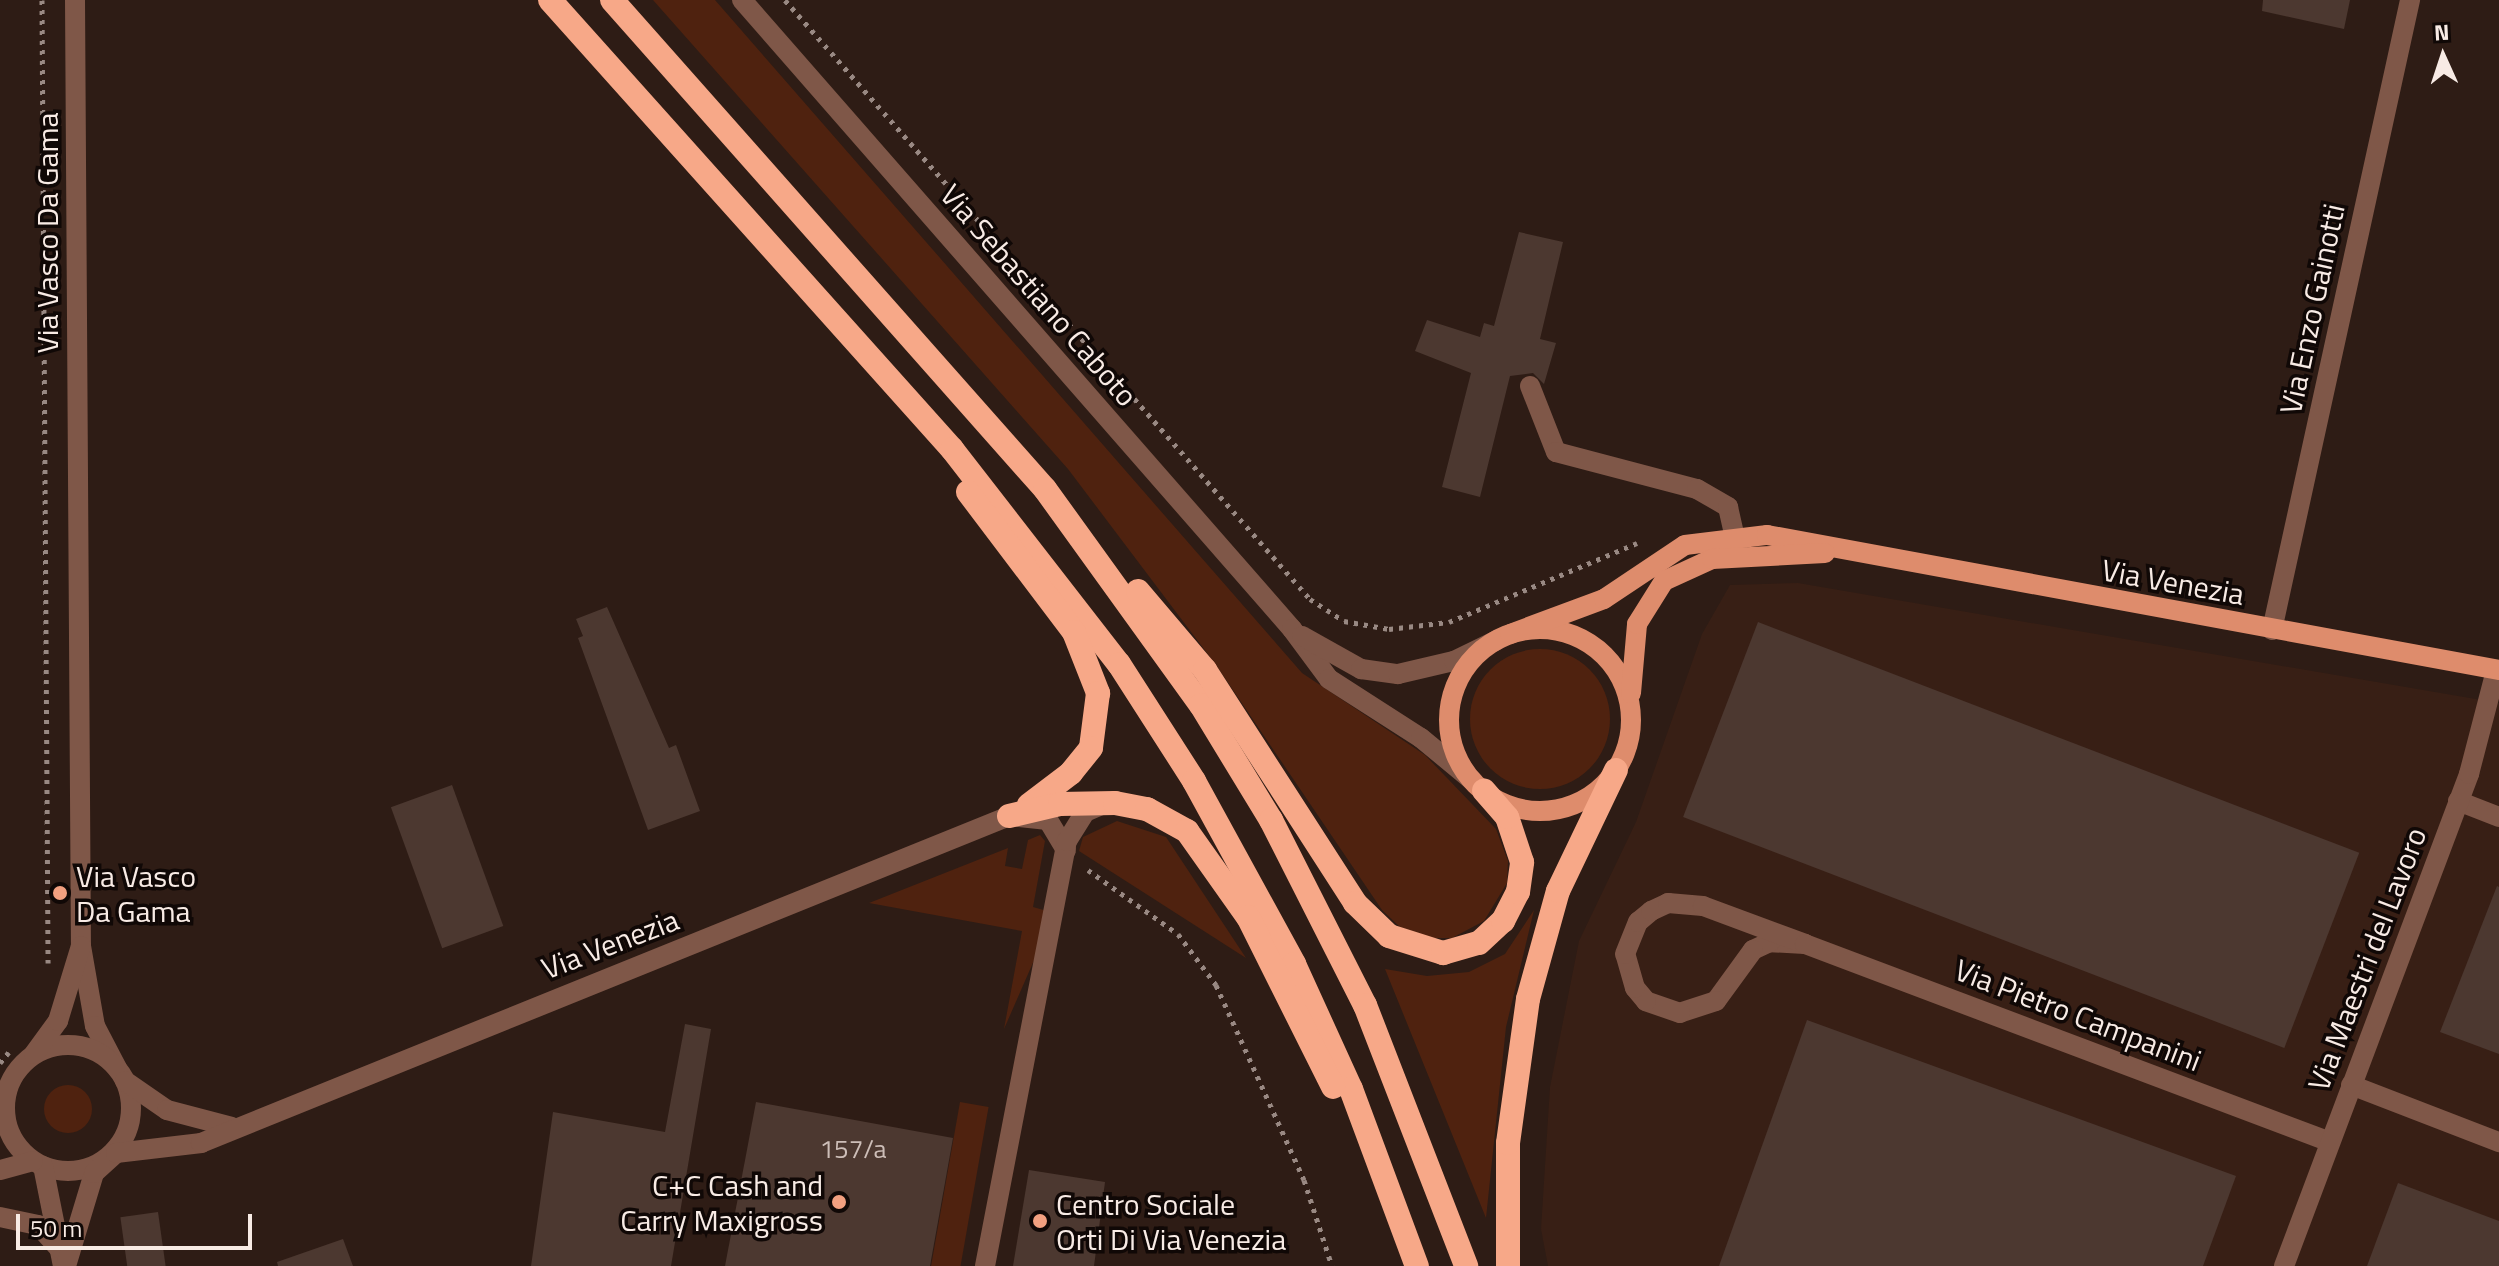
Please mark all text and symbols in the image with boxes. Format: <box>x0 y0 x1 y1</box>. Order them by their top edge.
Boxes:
text: N <box>2433 15 2450 49</box>
north arrow <box>2403 16 2483 96</box>
street label: Via Vasco Da Gama <box>29 112 65 354</box>
street label: Via Sebastiano Caboto <box>933 177 1145 413</box>
street label: Via Enzo Gainotti <box>2272 201 2352 417</box>
street label: Via Venezia <box>2099 552 2247 612</box>
street label: Via Maestri del Lavoro <box>2300 822 2434 1096</box>
place label: Via Vasco Da Gama <box>76 858 196 928</box>
marker: Via Vasco Da Gama <box>51 884 69 902</box>
street label: Via Venezia <box>536 901 684 987</box>
street label: Via Pietro Campanini <box>1950 951 2206 1079</box>
house number: 157/a <box>820 1133 886 1165</box>
place label: C+C Cash and Carry Maxigross <box>620 1167 823 1238</box>
place label: Centro Sociale Orti Di Via Venezia <box>1056 1186 1286 1256</box>
marker: C+C Cash and Carry Maxigross <box>830 1193 848 1211</box>
scale bar <box>20 1198 256 1248</box>
text: 50 m <box>30 1210 82 1246</box>
marker: Centro Sociale Orti Di Via Venezia <box>1031 1212 1049 1230</box>

